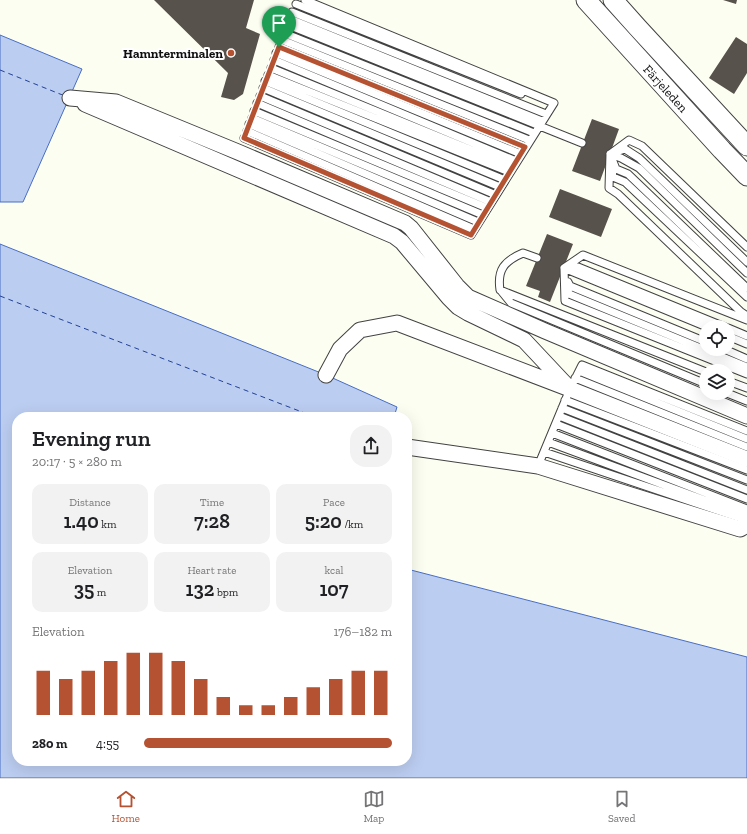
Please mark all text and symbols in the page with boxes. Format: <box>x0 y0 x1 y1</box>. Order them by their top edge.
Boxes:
pin <box>262 6 296 47</box>
icon: arrive <box>268 12 290 34</box>
place label: Hamnterminalen <box>123 46 223 61</box>
marker: Hamnterminalen <box>226 48 236 58</box>
street label: Färjeleden <box>641 61 692 115</box>
map controls <box>699 320 735 400</box>
button: locate <box>699 320 735 356</box>
button: layers <box>699 364 735 400</box>
text: Evening run <box>32 425 151 452</box>
button: share <box>350 425 392 467</box>
text: 20:17 · 5 × 280 m <box>32 454 122 469</box>
text: Distance <box>69 496 111 509</box>
text: Time <box>200 496 224 509</box>
text: Pace <box>323 496 345 509</box>
text: 1.40 <box>64 509 99 533</box>
text: 7:28 <box>194 509 230 533</box>
text: 5:20 <box>305 509 342 533</box>
text: km <box>99 518 116 531</box>
text: /km <box>342 518 363 531</box>
text: Elevation <box>68 564 112 577</box>
text: Heart rate <box>188 564 236 577</box>
text: kcal <box>325 564 343 577</box>
text: 35 <box>74 577 94 601</box>
text: 132 <box>186 577 214 601</box>
text: 107 <box>319 577 349 601</box>
text: m <box>94 586 106 599</box>
text: bpm <box>214 586 238 599</box>
text: Elevation <box>32 624 84 639</box>
text: 176–182 m <box>333 624 392 639</box>
text: 280 m <box>32 736 67 751</box>
text: 4:55 <box>96 736 119 751</box>
tab: Home <box>112 788 140 825</box>
tab: Map <box>363 788 385 825</box>
tab: Saved <box>608 788 635 825</box>

